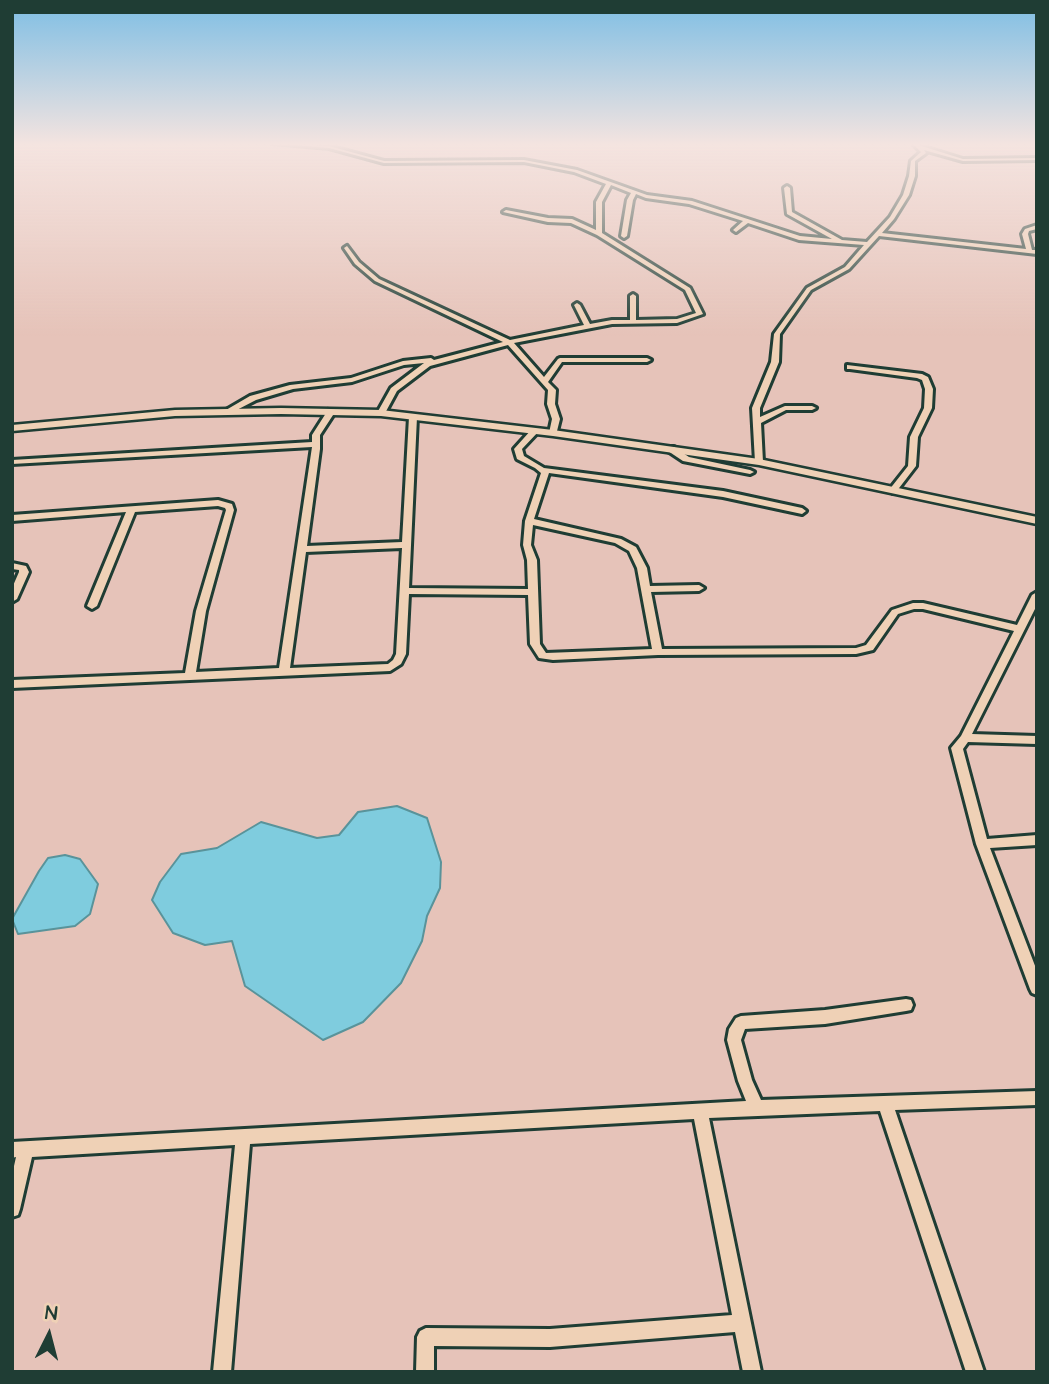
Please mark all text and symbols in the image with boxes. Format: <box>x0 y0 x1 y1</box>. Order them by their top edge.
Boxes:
north arrow <box>14 1300 84 1370</box>
text: N <box>44 1300 59 1328</box>

